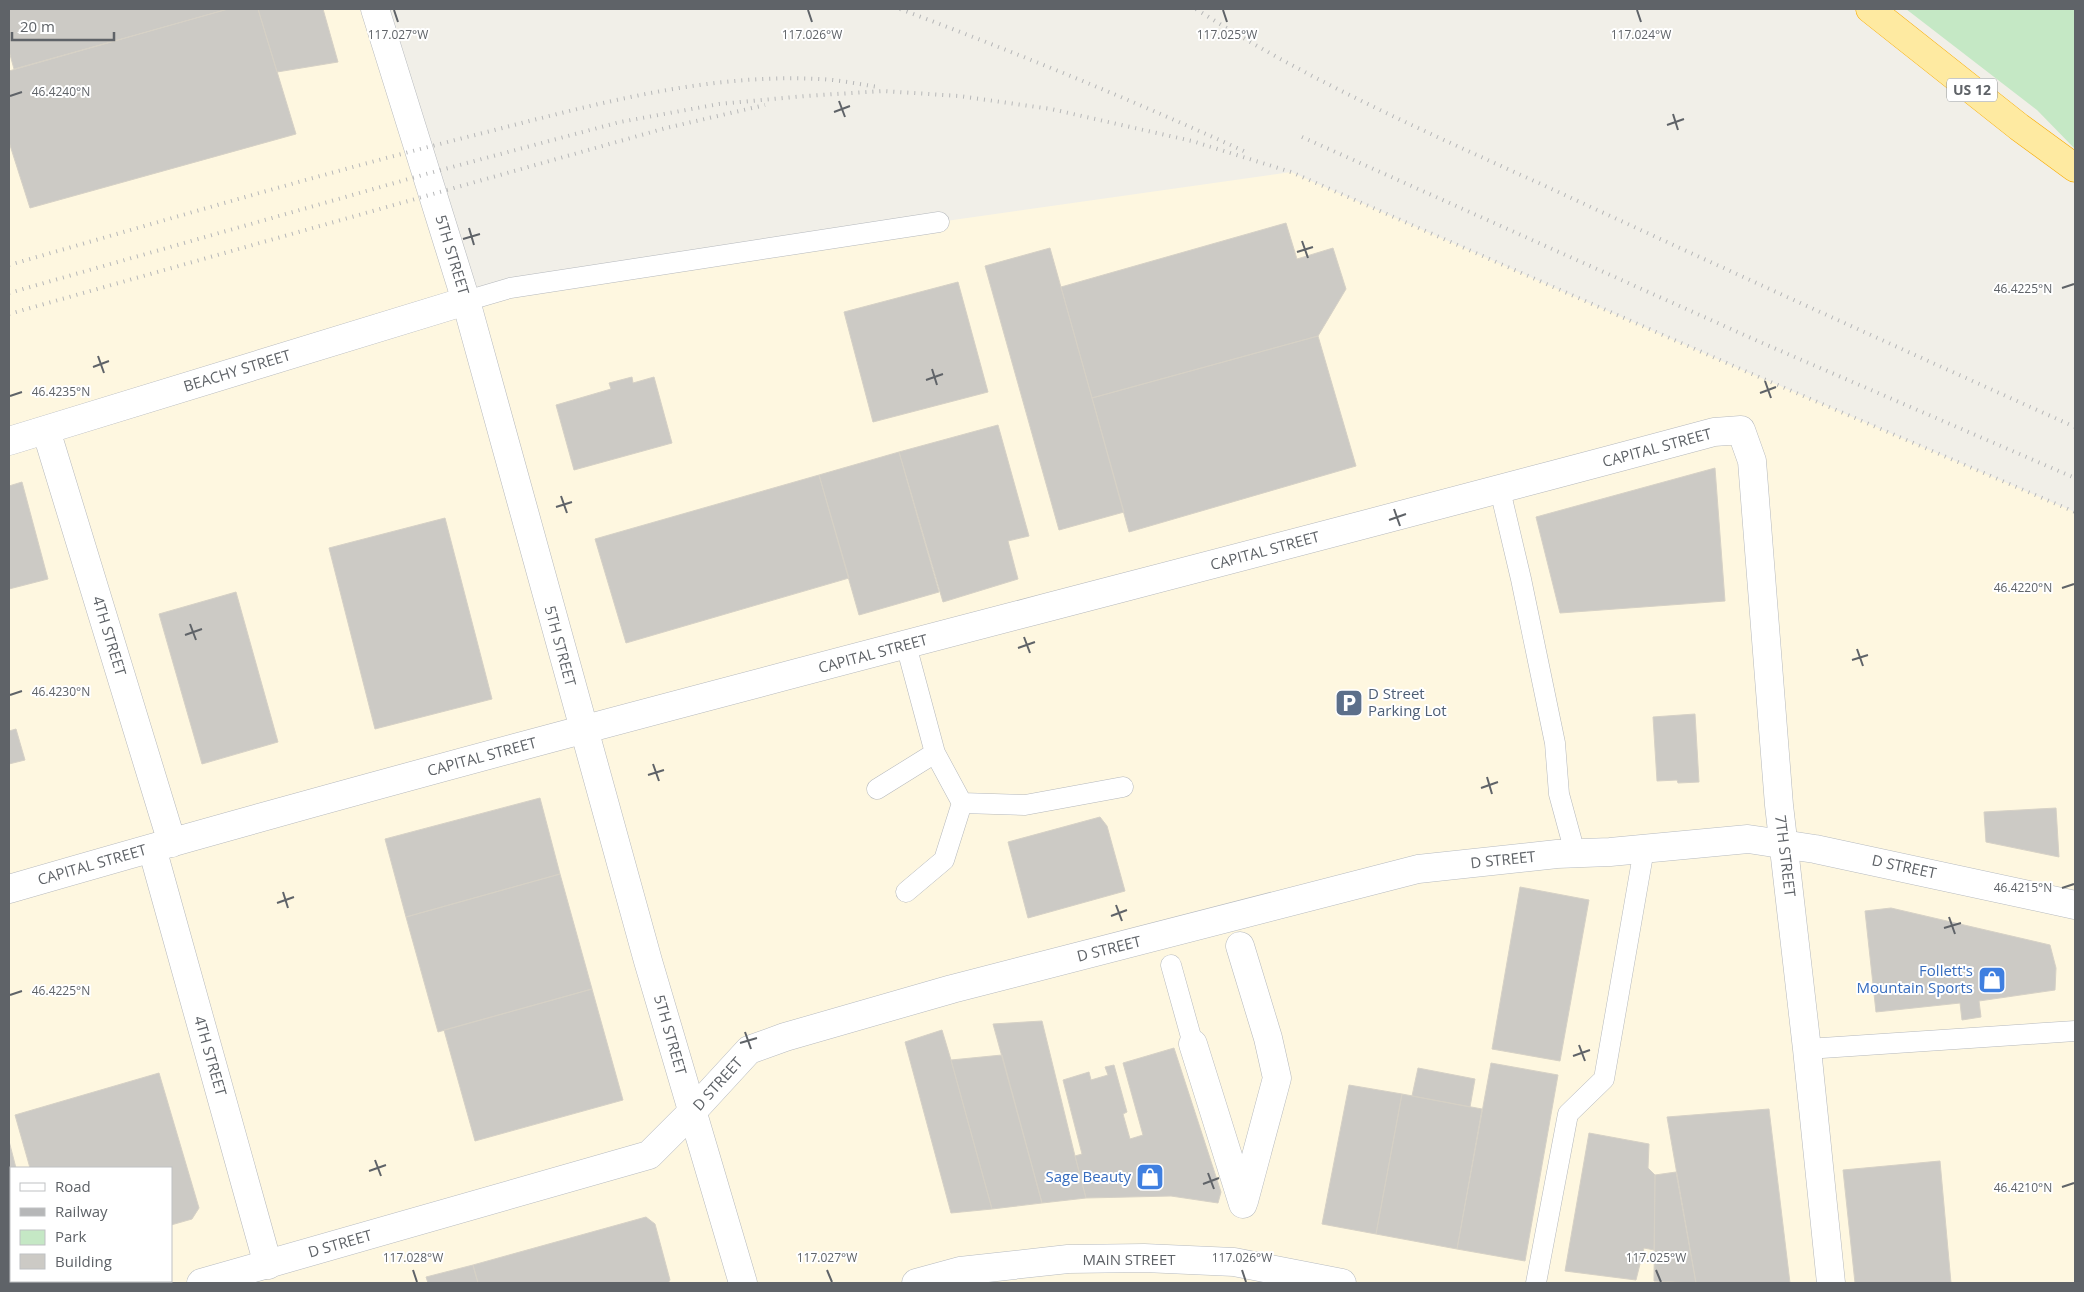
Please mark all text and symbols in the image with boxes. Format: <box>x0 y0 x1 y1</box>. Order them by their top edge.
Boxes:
scale bar <box>12 10 115 42</box>
text: 20 m <box>20 16 55 36</box>
text: 117.027°W <box>368 26 428 43</box>
text: 117.026°W <box>782 26 842 43</box>
text: 117.025°W <box>1197 26 1257 43</box>
text: 117.024°W <box>1611 26 1671 43</box>
road number: US 12 <box>1947 78 1997 102</box>
text: 46.4240°N <box>32 83 90 100</box>
street label: 5TH STREET <box>431 212 475 298</box>
text: 46.4225°N <box>1994 280 2052 297</box>
street label: BEACHY STREET <box>181 344 293 396</box>
text: 46.4235°N <box>32 383 90 400</box>
street label: CAPITAL STREET <box>1600 423 1714 471</box>
street label: CAPITAL STREET <box>1208 526 1322 574</box>
text: 46.4220°N <box>1994 579 2052 596</box>
street label: 4TH STREET <box>88 593 132 679</box>
street label: 5TH STREET <box>541 603 581 689</box>
street label: CAPITAL STREET <box>816 629 930 677</box>
text: 46.4230°N <box>32 683 90 700</box>
place label: D Street Parking Lot <box>1368 683 1447 720</box>
parking icon: D Street Parking Lot <box>1334 688 1364 718</box>
street label: CAPITAL STREET <box>425 732 539 780</box>
street label: 7TH STREET <box>1771 814 1801 899</box>
street label: CAPITAL STREET <box>35 839 149 889</box>
street label: D STREET <box>1469 846 1537 872</box>
street label: D STREET <box>1870 849 1939 883</box>
text: 46.4215°N <box>1994 879 2052 896</box>
street label: D STREET <box>1075 930 1144 966</box>
place label: Follett's Mountain Sports <box>1856 960 1973 997</box>
shop icon: Follett's Mountain Sports <box>1977 965 2007 995</box>
text: 46.4225°N <box>32 982 90 999</box>
street label: 5TH STREET <box>650 992 692 1078</box>
street label: 4TH STREET <box>190 1013 232 1099</box>
street label: D STREET <box>688 1052 747 1114</box>
shop icon: Sage Beauty <box>1135 1162 1165 1192</box>
place label: Sage Beauty <box>1045 1166 1131 1186</box>
legend <box>10 1167 172 1282</box>
text: Road <box>55 1176 91 1196</box>
text: 46.4210°N <box>1994 1179 2052 1196</box>
text: Railway <box>55 1201 108 1221</box>
street label: D STREET <box>306 1224 375 1262</box>
text: Park <box>55 1226 86 1246</box>
text: 117.028°W <box>383 1249 443 1266</box>
text: 117.027°W <box>797 1249 857 1266</box>
street label: MAIN STREET <box>1082 1249 1176 1269</box>
text: 117.026°W <box>1212 1249 1272 1266</box>
text: 117.025°W <box>1626 1249 1686 1266</box>
text: Building <box>55 1251 112 1271</box>

